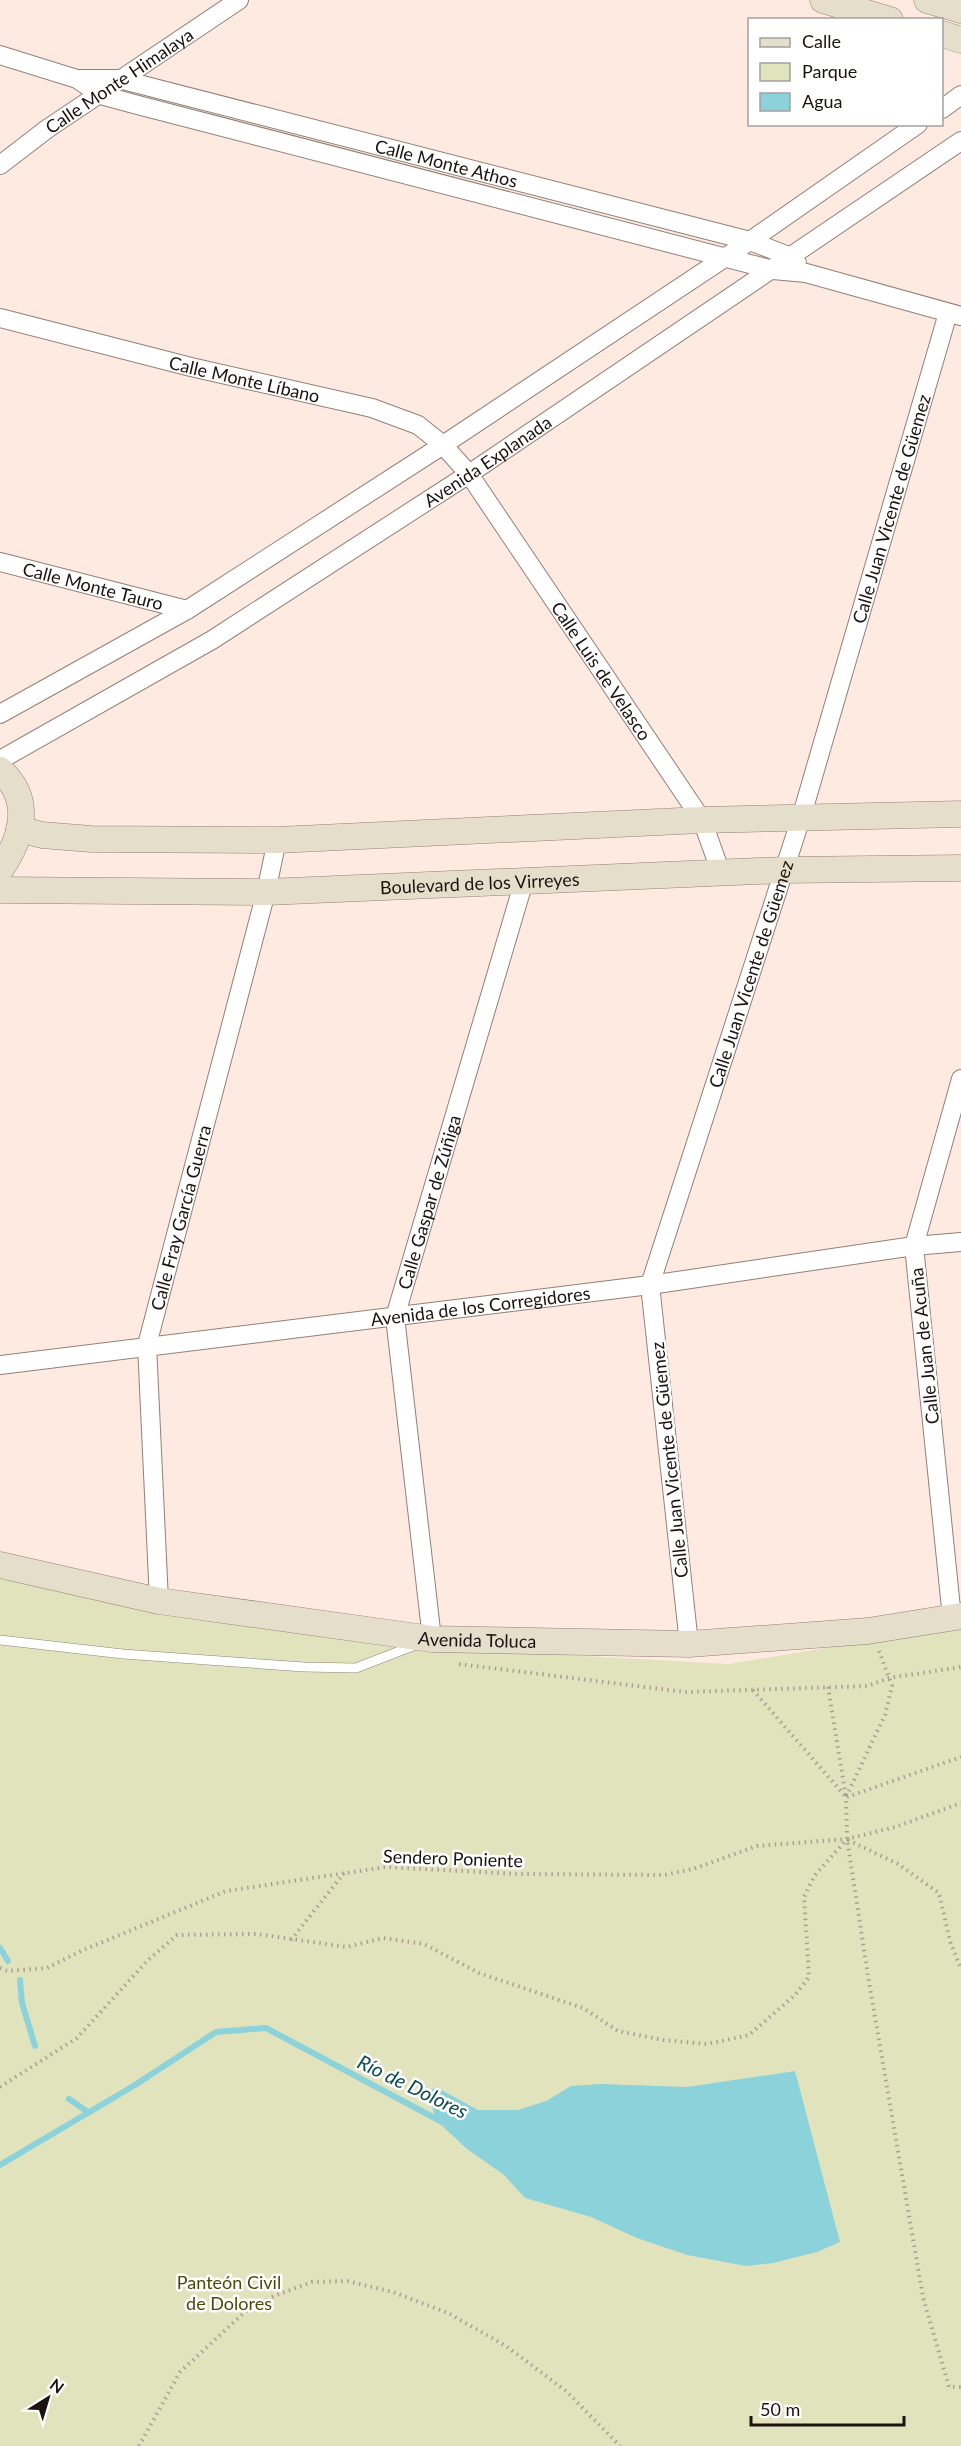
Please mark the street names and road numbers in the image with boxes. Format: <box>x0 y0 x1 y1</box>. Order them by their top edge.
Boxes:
street label: Calle Monte Himalaya <box>41 23 197 138</box>
street label: Calle Monte Athos <box>373 134 520 192</box>
street label: Calle Monte Líbano <box>167 351 322 407</box>
street label: Calle Juan Vicente de Güemez <box>847 392 935 626</box>
street label: Avenida Explanada <box>419 411 555 511</box>
street label: Calle Monte Tauro <box>20 557 166 614</box>
street label: Calle Luis de Velasco <box>547 597 656 744</box>
street label: Calle Juan Vicente de Güemez <box>704 858 798 1090</box>
street label: Boulevard de los Virreyes <box>380 868 580 898</box>
street label: Calle Gaspar de Zúñiga <box>393 1112 465 1292</box>
street label: Calle Fray García Guerra <box>146 1123 215 1313</box>
street label: Calle Juan de Acuña <box>905 1267 943 1425</box>
street label: Avenida de los Corregidores <box>369 1281 592 1330</box>
street label: Calle Juan Vicente de Güemez <box>646 1341 692 1579</box>
street label: Avenida Toluca <box>417 1626 537 1652</box>
street label: Sendero Poniente <box>383 1845 523 1871</box>

